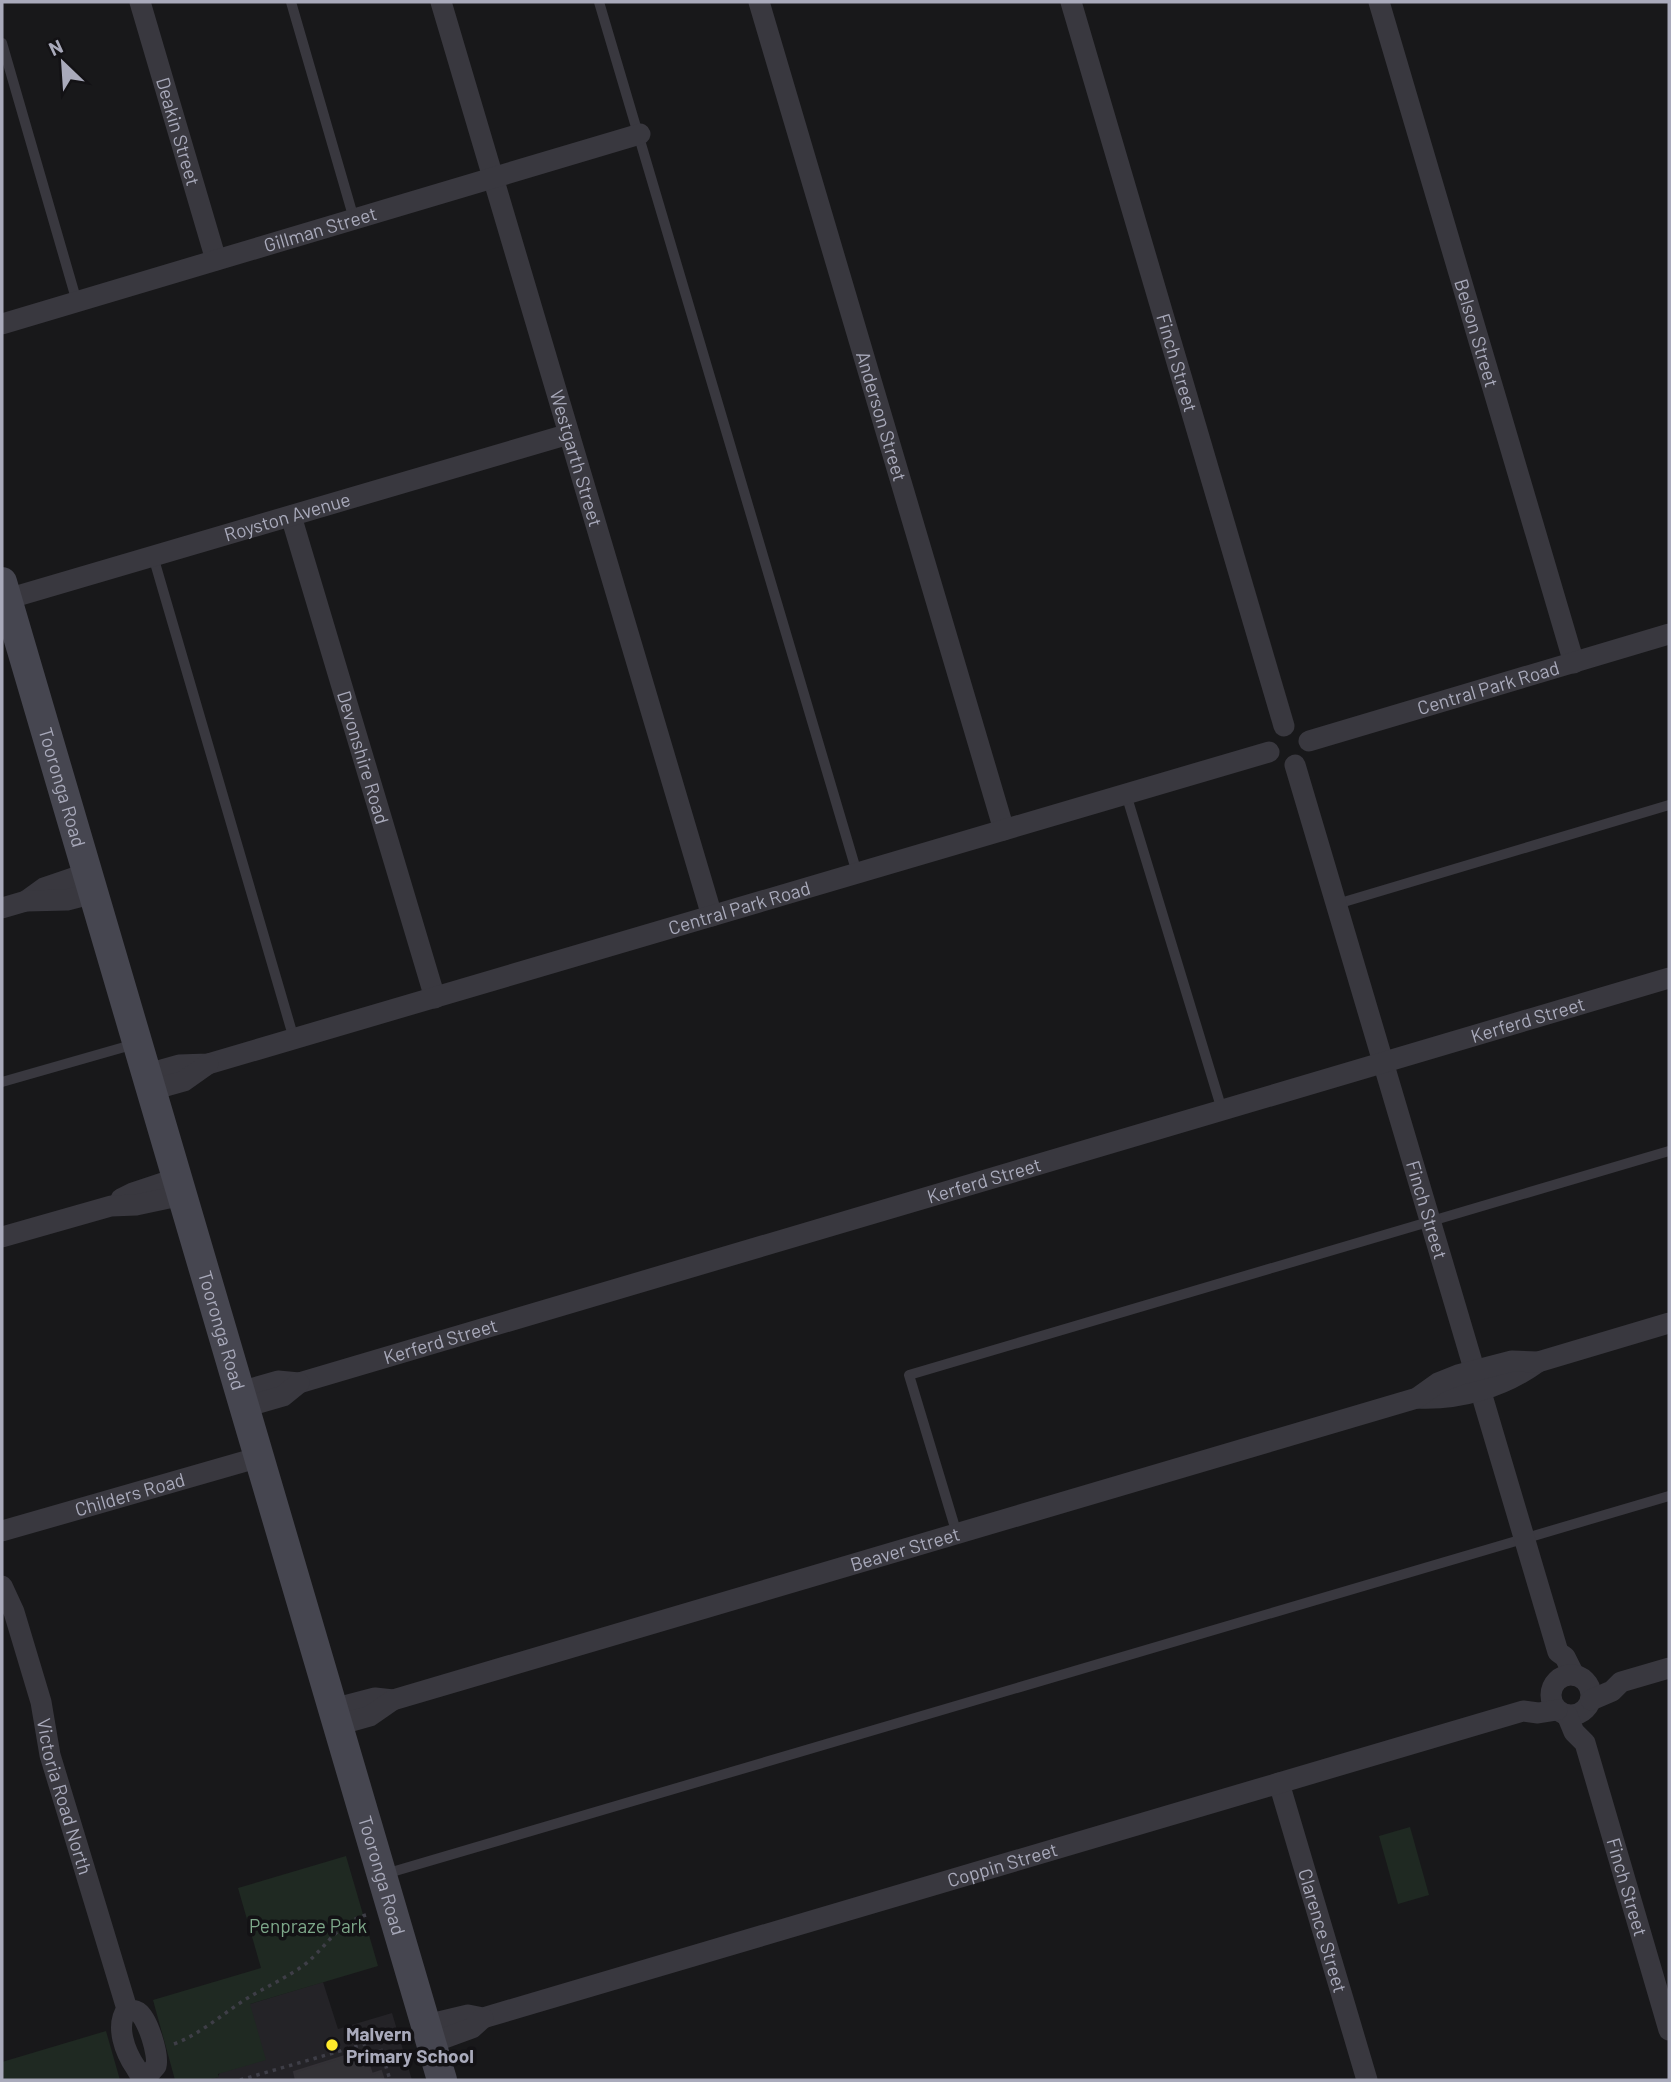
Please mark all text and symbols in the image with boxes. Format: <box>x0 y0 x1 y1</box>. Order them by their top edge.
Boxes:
north arrow <box>28 28 98 98</box>
text: N <box>45 34 66 60</box>
street label: Deakin Street <box>152 74 205 188</box>
street label: Gillman Street <box>261 201 379 256</box>
street label: Belson Street <box>1450 276 1504 390</box>
street label: Finch Street <box>1152 311 1203 415</box>
street label: Anderson Street <box>852 348 912 484</box>
street label: Westgarth Street <box>546 387 608 529</box>
street label: Royston Avenue <box>221 487 353 546</box>
street label: Central Park Road <box>1414 655 1562 719</box>
street label: Devonshire Road <box>333 688 394 827</box>
street label: Tooronga Road <box>34 725 91 850</box>
street label: Central Park Road <box>665 876 813 939</box>
street label: Kerferd Street <box>1468 992 1587 1047</box>
street label: Kerferd Street <box>924 1152 1044 1208</box>
street label: Finch Street <box>1402 1158 1453 1262</box>
street label: Tooronga Road <box>194 1268 251 1393</box>
street label: Kerferd Street <box>381 1313 500 1368</box>
street label: Childers Road <box>72 1467 187 1521</box>
street label: Beaver Street <box>847 1522 962 1576</box>
street label: Victoria Road North <box>33 1716 98 1877</box>
street label: Tooronga Road <box>354 1813 411 1938</box>
street label: Finch Street <box>1602 1835 1653 1939</box>
street label: Coppin Street <box>944 1837 1060 1891</box>
street label: Clarence Street <box>1294 1866 1352 1995</box>
park label: Penpraze Park <box>249 1914 367 1937</box>
place label: Malvern Primary School <box>346 2022 474 2067</box>
marker: Malvern Primary School <box>324 2037 340 2053</box>

